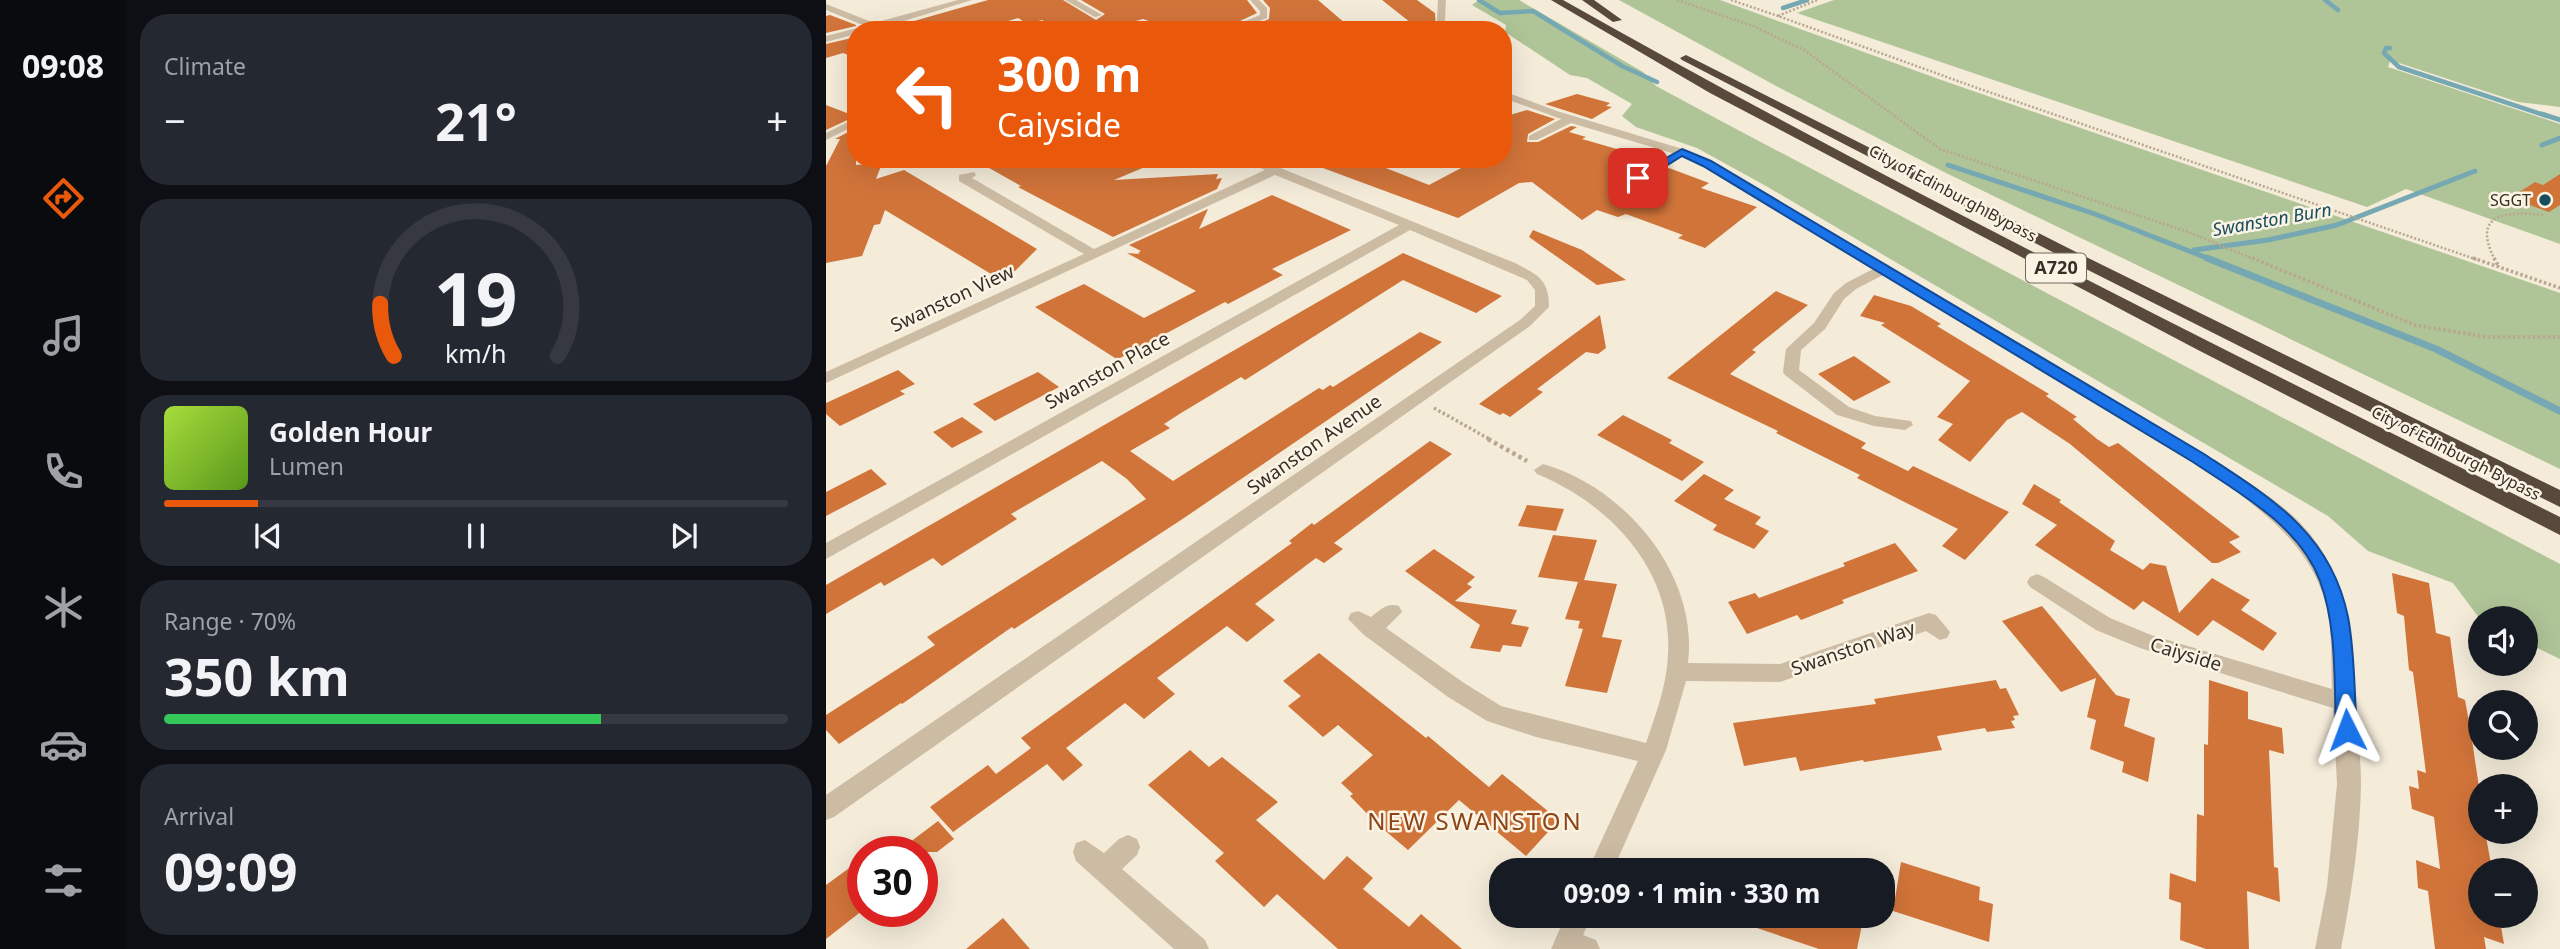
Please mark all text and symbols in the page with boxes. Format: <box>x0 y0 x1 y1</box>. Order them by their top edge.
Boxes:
text: 300 m <box>997 40 1142 106</box>
text: 09:08 <box>22 44 104 87</box>
icon: left <box>882 49 973 140</box>
text: Climate <box>164 50 246 82</box>
text: 21° <box>435 85 517 156</box>
text: − <box>164 94 186 146</box>
text: + <box>766 94 788 146</box>
text: Caiyside <box>997 103 1121 146</box>
street label: City of Edinburgh Bypass <box>1865 139 2041 247</box>
pin <box>1608 148 1668 208</box>
icon: arrive <box>1619 159 1657 197</box>
icon: directions <box>39 174 88 223</box>
place label: SGGT <box>2490 189 2531 211</box>
marker: SGGT <box>2537 192 2553 208</box>
water label: Swanston Burn <box>2210 197 2333 241</box>
text: 19 <box>434 248 518 347</box>
road number: A720 <box>2026 254 2086 282</box>
street label: Swanston View <box>886 258 1018 338</box>
icon: music <box>39 311 88 360</box>
street label: Swanston Place <box>1040 325 1174 415</box>
text: km/h <box>445 336 507 370</box>
street label: Swanston Avenue <box>1242 388 1386 500</box>
street label: City of Edinburgh Bypass <box>2368 401 2544 505</box>
text: Golden Hour <box>269 414 432 450</box>
icon: phone <box>39 447 88 496</box>
text: Lumen <box>269 450 344 482</box>
icon: previous <box>249 517 287 555</box>
icon: pause <box>457 517 495 555</box>
icon: next <box>665 517 703 555</box>
icon: climate <box>39 583 88 632</box>
text: Range · 70% <box>164 605 296 637</box>
map controls <box>2468 606 2538 928</box>
button: sound <box>2468 606 2538 676</box>
street label: Swanston Way <box>1788 615 1919 681</box>
street label: Caiyside <box>2147 631 2225 677</box>
text: 350 km <box>164 640 350 711</box>
button: search <box>2468 690 2538 760</box>
position arrow <box>2310 693 2384 767</box>
icon: car <box>39 720 88 769</box>
button: + <box>2468 774 2538 844</box>
text: Arrival <box>164 800 234 832</box>
district label: NEW SWANSTON <box>1367 804 1583 837</box>
text: 09:09 <box>164 835 298 906</box>
speed limit sign: 30 <box>847 836 938 927</box>
icon: filters <box>39 856 88 905</box>
button: − <box>2468 858 2538 928</box>
text: 09:09 · 1 min · 330 m <box>1564 875 1820 911</box>

